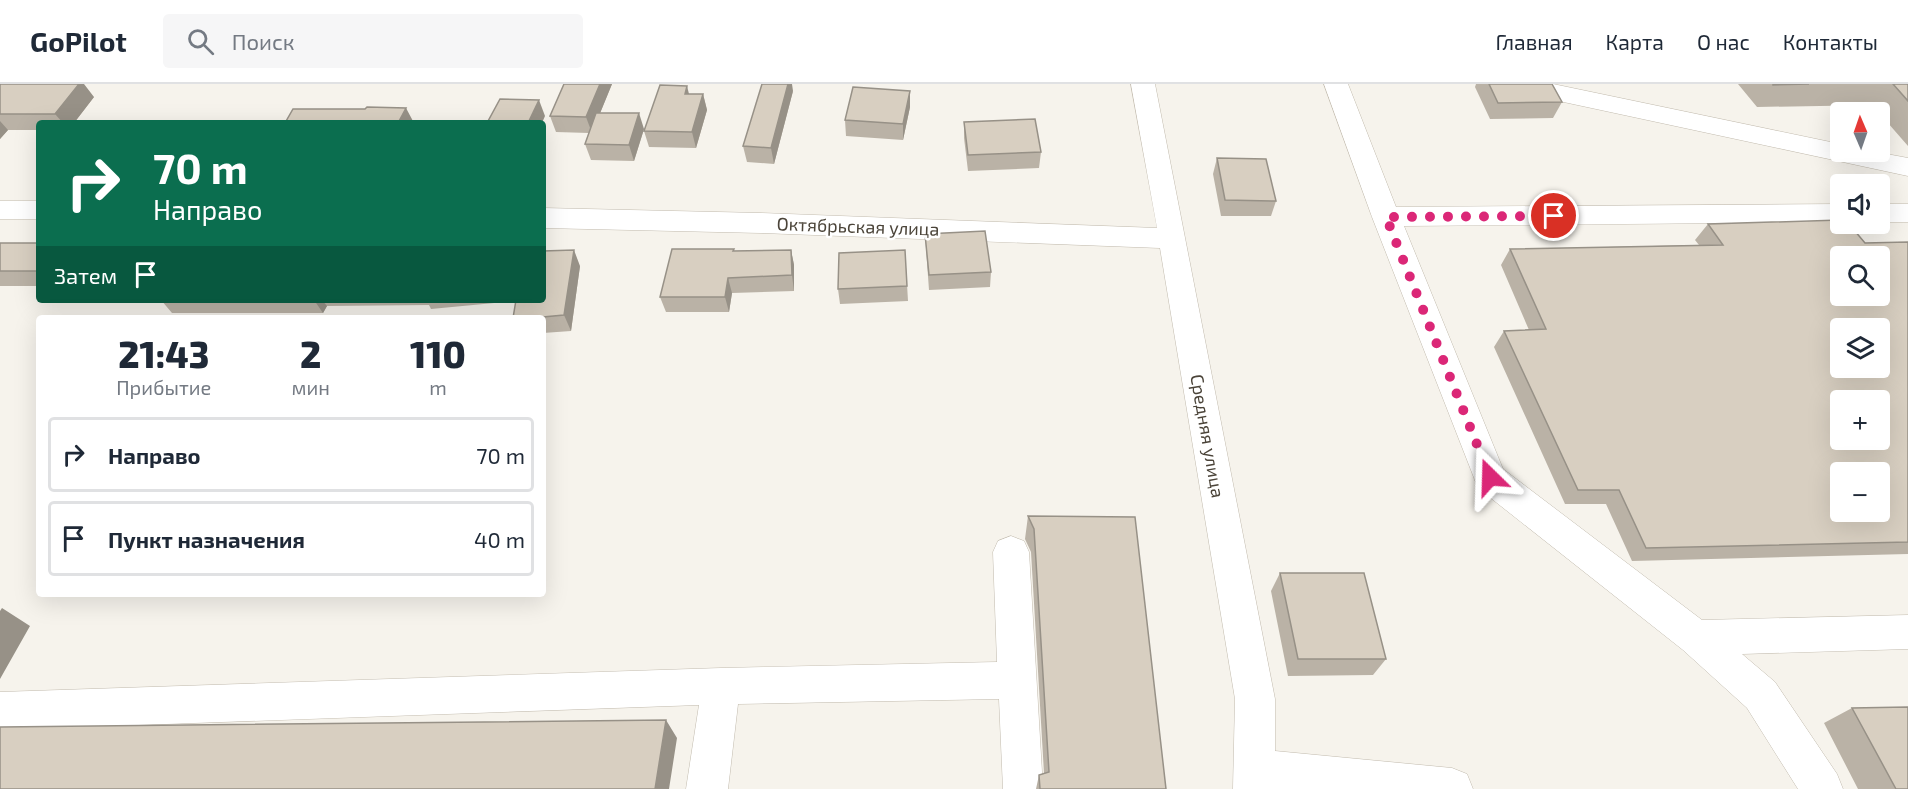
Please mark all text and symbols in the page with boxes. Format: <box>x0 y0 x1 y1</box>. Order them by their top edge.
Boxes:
search box <box>163 14 583 68</box>
text: GoPilot <box>30 24 127 58</box>
icon: search <box>184 25 217 58</box>
text: Поиск <box>232 28 295 54</box>
text: Главная <box>1496 29 1573 54</box>
text: Карта <box>1606 29 1664 54</box>
text: О нас <box>1697 29 1750 54</box>
text: Контакты <box>1783 29 1878 54</box>
north arrow <box>1830 102 1890 162</box>
map controls <box>1830 102 1890 522</box>
text: 70 m <box>153 142 248 192</box>
icon: right <box>54 144 132 222</box>
button: sound <box>1830 174 1890 234</box>
pin <box>1528 190 1579 241</box>
text: Направо <box>153 193 262 225</box>
icon: arrive <box>1537 199 1570 232</box>
street label: Октябрьская улица <box>776 212 940 240</box>
button: search <box>1830 246 1890 306</box>
icon: arrive <box>129 258 162 291</box>
text: Затем <box>54 262 117 288</box>
button: layers <box>1830 318 1890 378</box>
text: 21:43 <box>118 332 209 375</box>
text: 2 <box>300 332 321 375</box>
text: 110 <box>410 332 466 375</box>
street label: Средняя улица <box>1186 372 1230 499</box>
text: Прибытие <box>116 375 211 399</box>
text: мин <box>291 375 330 399</box>
text: m <box>429 375 447 399</box>
button: + <box>1830 390 1890 450</box>
icon: right <box>57 438 90 471</box>
text: Направо <box>108 442 201 468</box>
text: 70 m <box>476 442 525 468</box>
position arrow <box>1458 445 1522 509</box>
button: − <box>1830 462 1890 522</box>
icon: arrive <box>57 522 90 555</box>
text: Пункт назначения <box>108 526 305 552</box>
text: 40 m <box>474 526 525 552</box>

